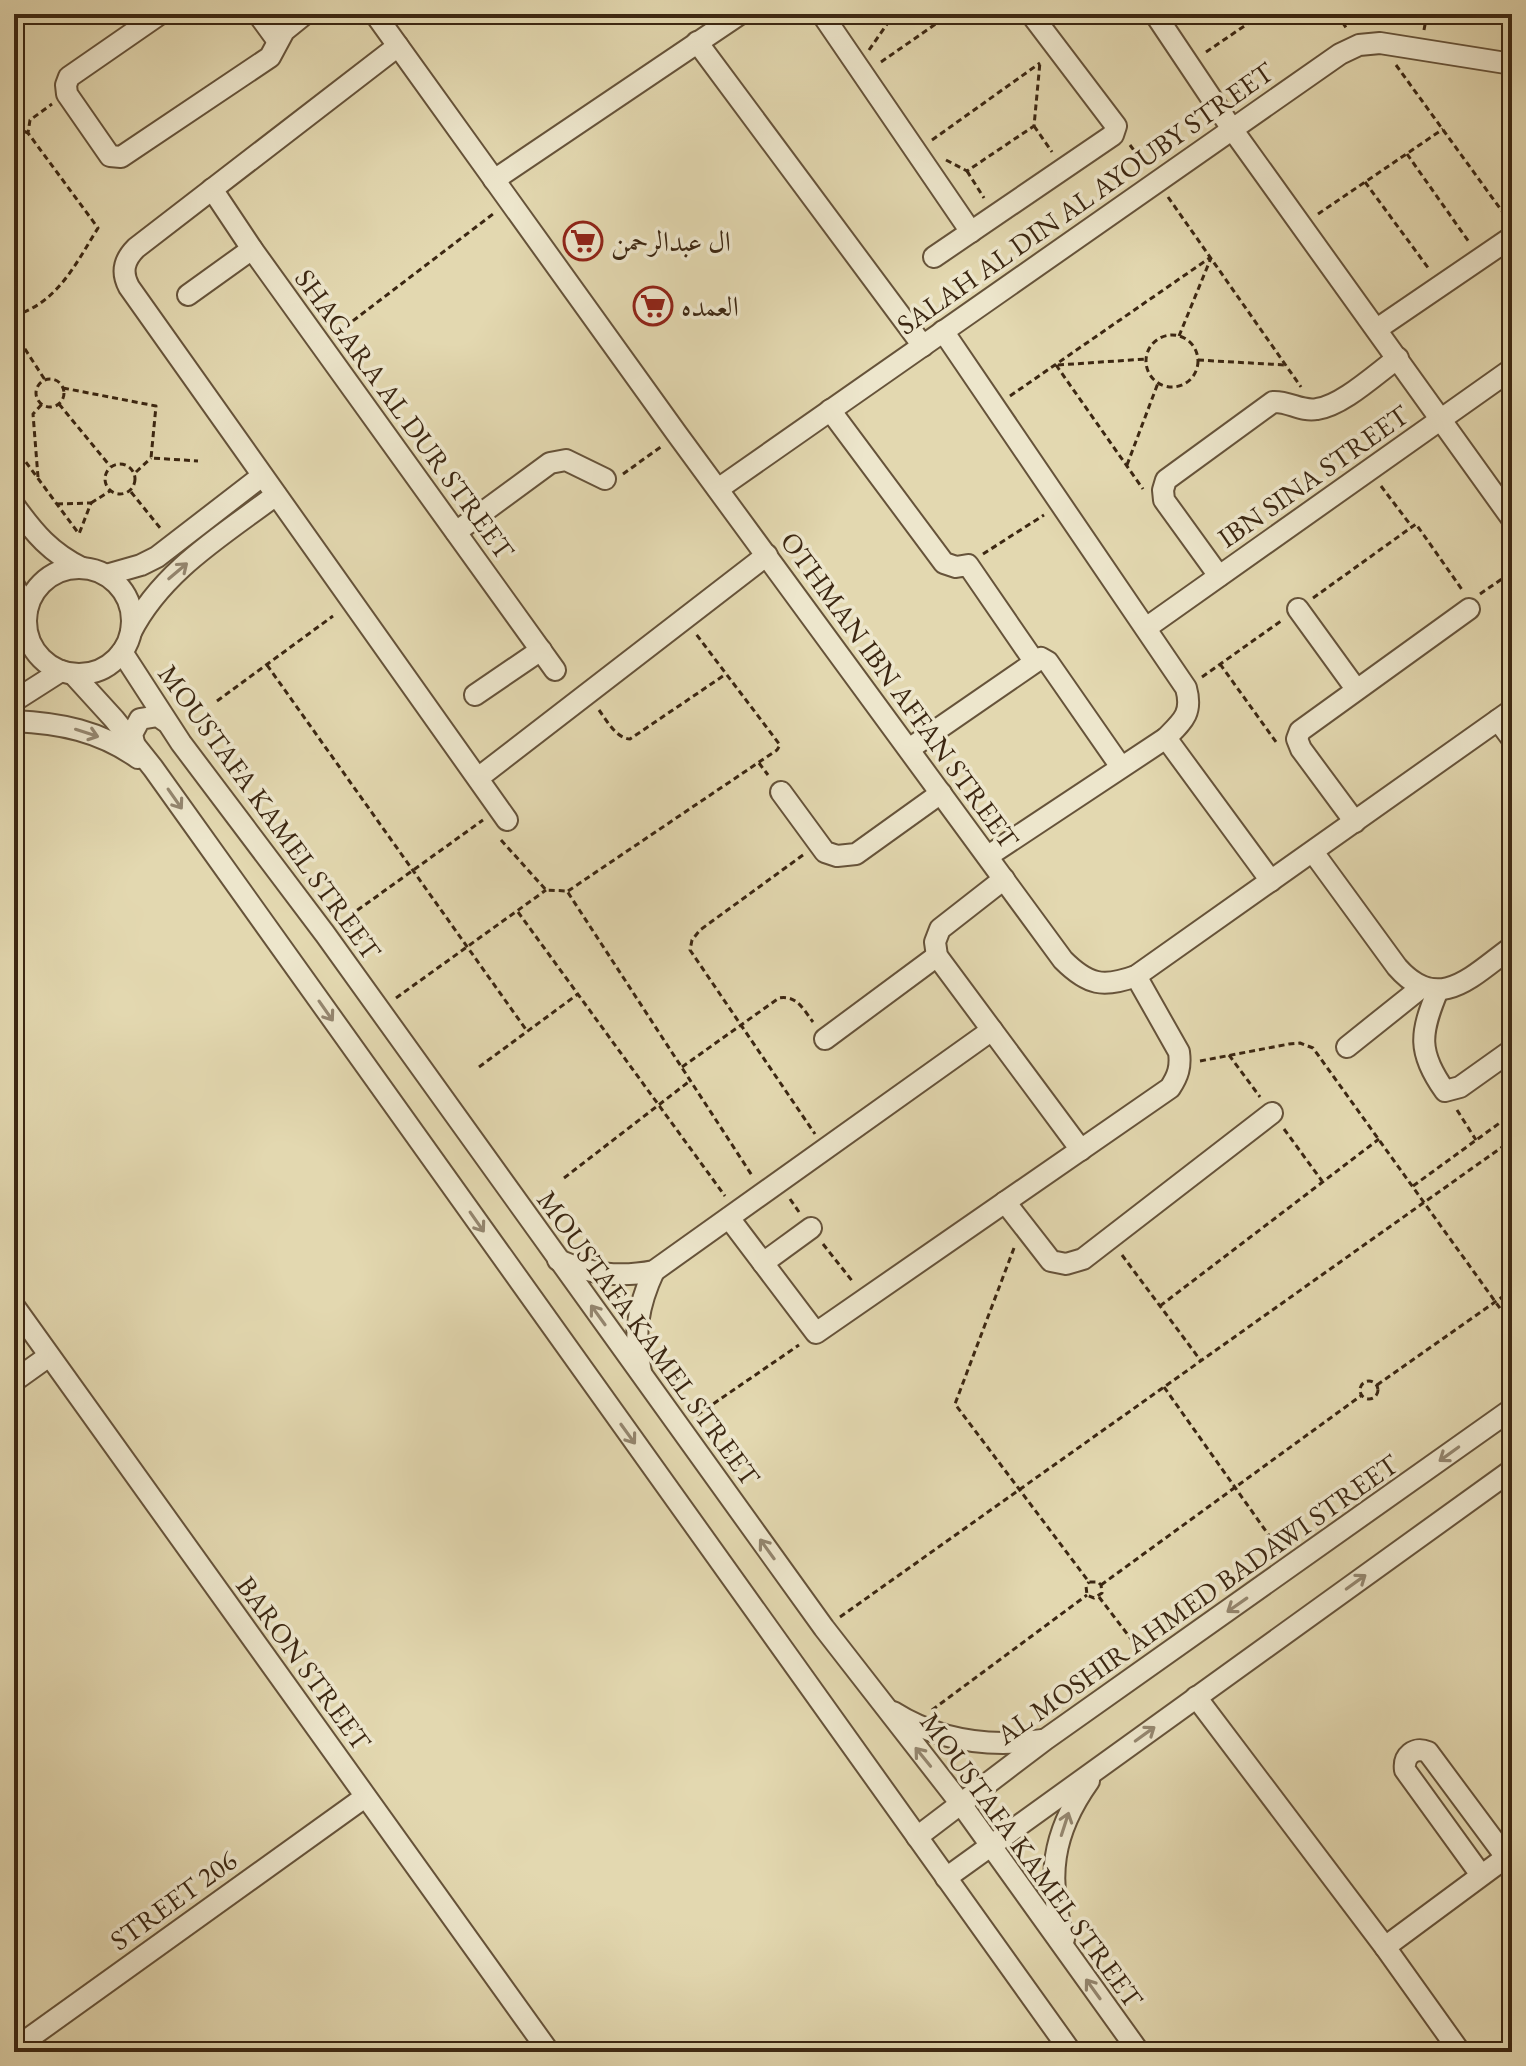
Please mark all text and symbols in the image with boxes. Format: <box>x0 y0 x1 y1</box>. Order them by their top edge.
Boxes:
street label: SALAH AL DIN AL AYOUBY STREET <box>889 53 1281 342</box>
supermarket icon: ال عبدالرحمن <box>562 220 604 262</box>
place label: ال عبدالرحمن <box>611 223 731 260</box>
street label: SHAGARA AL DUR STREET <box>287 262 523 567</box>
supermarket icon: العمده <box>632 285 674 327</box>
place label: العمده <box>681 288 739 324</box>
street label: IBN SINA STREET <box>1210 396 1416 555</box>
street label: OTHMAN IBN AFFAN STREET <box>773 524 1027 856</box>
one-way arrow <box>167 562 188 580</box>
street label: MOUSTAFA KAMEL STREET <box>151 657 390 967</box>
one-way arrow <box>75 726 100 741</box>
one-way arrow <box>167 787 183 809</box>
one-way arrow <box>318 999 334 1021</box>
street label: MOUSTAFA KAMEL STREET <box>530 1183 769 1493</box>
one-way arrow <box>469 1211 485 1233</box>
one-way arrow <box>590 1305 606 1327</box>
one-way arrow <box>619 1423 636 1444</box>
street label: AL MOSHIR AHMED BADAWI STREET <box>988 1446 1405 1753</box>
one-way arrow <box>1438 1446 1460 1463</box>
one-way arrow <box>758 1538 775 1560</box>
street label: BARON STREET <box>229 1569 380 1758</box>
one-way arrow <box>1345 1574 1367 1590</box>
one-way arrow <box>1226 1597 1248 1613</box>
street label: MOUSTAFA KAMEL STREET <box>913 1705 1152 2015</box>
one-way arrow <box>1134 1726 1156 1742</box>
one-way arrow <box>914 1747 932 1767</box>
one-way arrow <box>1059 1812 1073 1837</box>
street label: STREET 206 <box>103 1842 243 1958</box>
one-way arrow <box>1085 1978 1101 2000</box>

